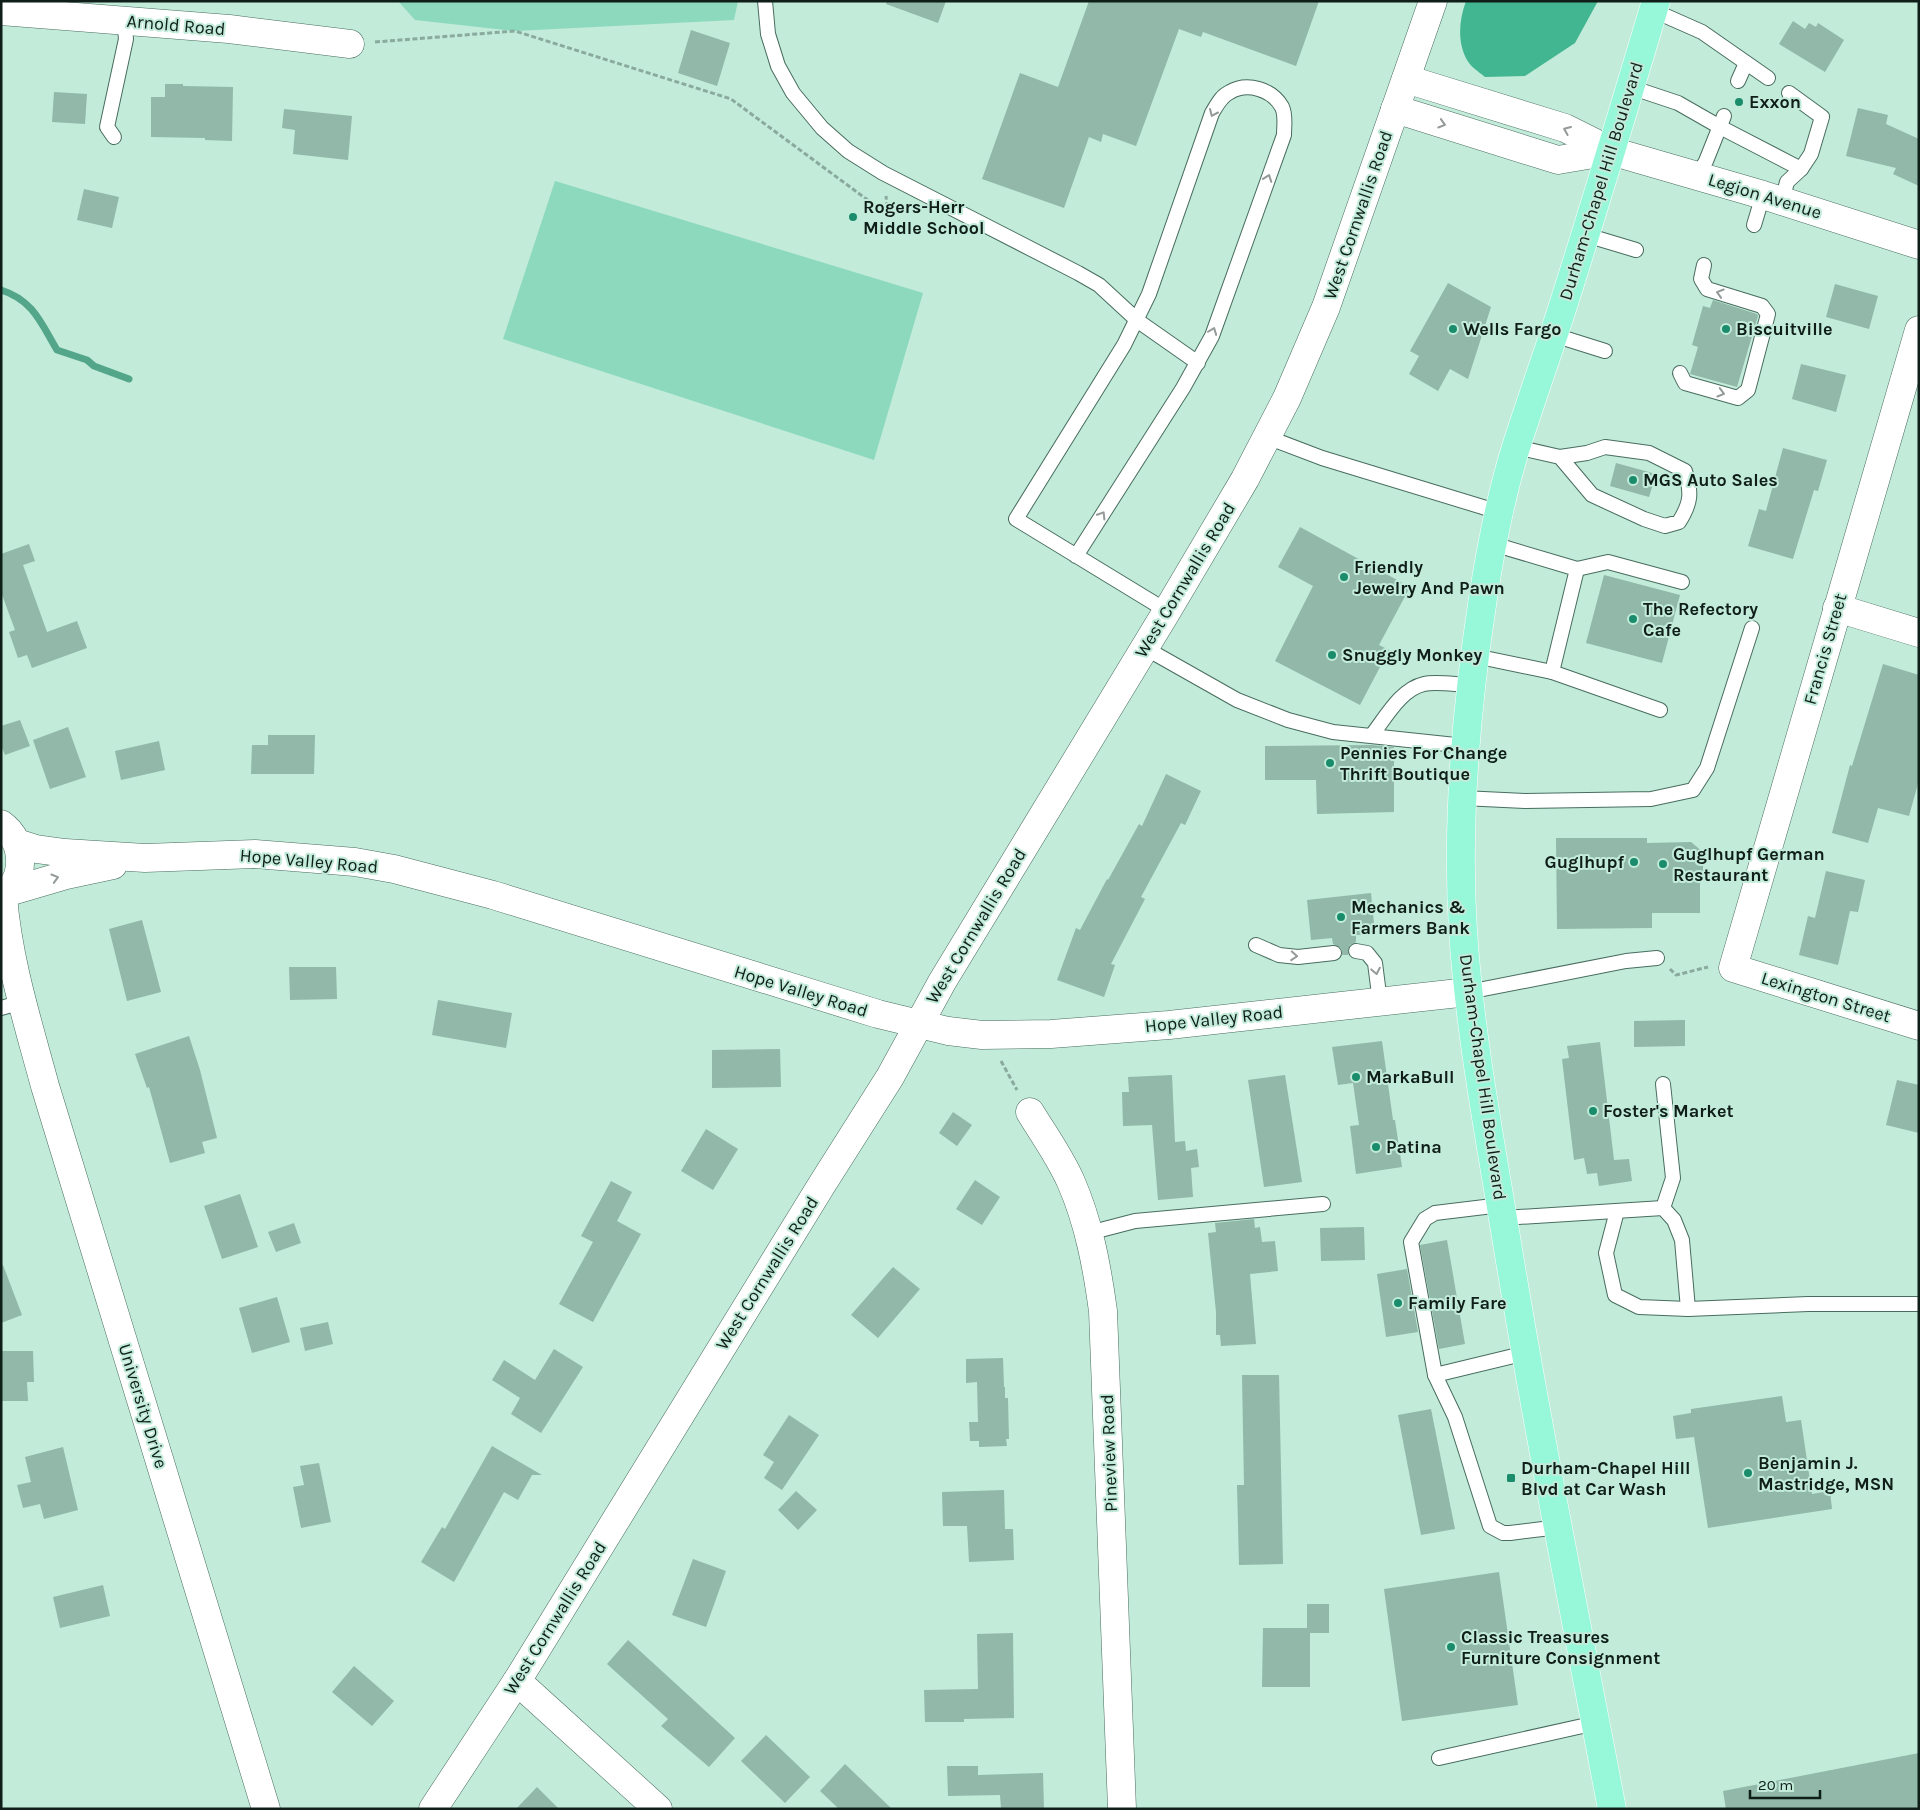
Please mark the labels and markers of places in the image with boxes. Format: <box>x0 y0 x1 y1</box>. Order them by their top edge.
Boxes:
place label: Exxon <box>1749 91 1801 113</box>
marker: Exxon <box>1733 96 1745 108</box>
place label: Rogers-Herr Middle School <box>863 196 984 239</box>
marker: Rogers-Herr Middle School <box>847 211 859 223</box>
place label: Wells Fargo <box>1463 318 1561 340</box>
place label: Biscuitville <box>1736 318 1833 340</box>
marker: Wells Fargo <box>1447 323 1459 335</box>
marker: Biscuitville <box>1720 323 1732 335</box>
place label: MGS Auto Sales <box>1643 469 1778 491</box>
marker: MGS Auto Sales <box>1627 474 1639 486</box>
place label: Friendly Jewelry And Pawn <box>1354 556 1505 599</box>
marker: Friendly Jewelry And Pawn <box>1338 571 1350 583</box>
place label: The Refectory Cafe <box>1643 598 1758 641</box>
marker: The Refectory Cafe <box>1627 613 1639 625</box>
place label: Snuggly Monkey <box>1342 644 1482 666</box>
marker: Snuggly Monkey <box>1326 649 1338 661</box>
place label: Pennies For Change Thrift Boutique <box>1340 742 1507 785</box>
marker: Pennies For Change Thrift Boutique <box>1324 757 1336 769</box>
place label: Guglhupf German Restaurant <box>1673 843 1825 886</box>
place label: Guglhupf <box>1544 851 1624 873</box>
marker: Guglhupf <box>1628 856 1640 868</box>
marker: Guglhupf German Restaurant <box>1657 858 1669 870</box>
place label: Mechanics & Farmers Bank <box>1351 896 1470 939</box>
marker: Mechanics & Farmers Bank <box>1335 911 1347 923</box>
place label: MarkaBull <box>1366 1066 1454 1088</box>
marker: MarkaBull <box>1350 1071 1362 1083</box>
place label: Foster's Market <box>1603 1100 1734 1122</box>
marker: Foster's Market <box>1587 1105 1599 1117</box>
place label: Patina <box>1386 1136 1442 1158</box>
marker: Patina <box>1370 1141 1382 1153</box>
place label: Family Fare <box>1408 1292 1507 1314</box>
marker: Family Fare <box>1392 1297 1404 1309</box>
place label: Benjamin J. Mastridge, MSN <box>1758 1452 1894 1495</box>
place label: Durham-Chapel Hill Blvd at Car Wash <box>1521 1457 1691 1500</box>
marker: Benjamin J. Mastridge, MSN <box>1742 1467 1754 1479</box>
marker: Durham-Chapel Hill Blvd at Car Wash <box>1505 1472 1517 1484</box>
place label: Classic Treasures Furniture Consignment <box>1461 1626 1660 1669</box>
marker: Classic Treasures Furniture Consignment <box>1445 1641 1457 1653</box>

